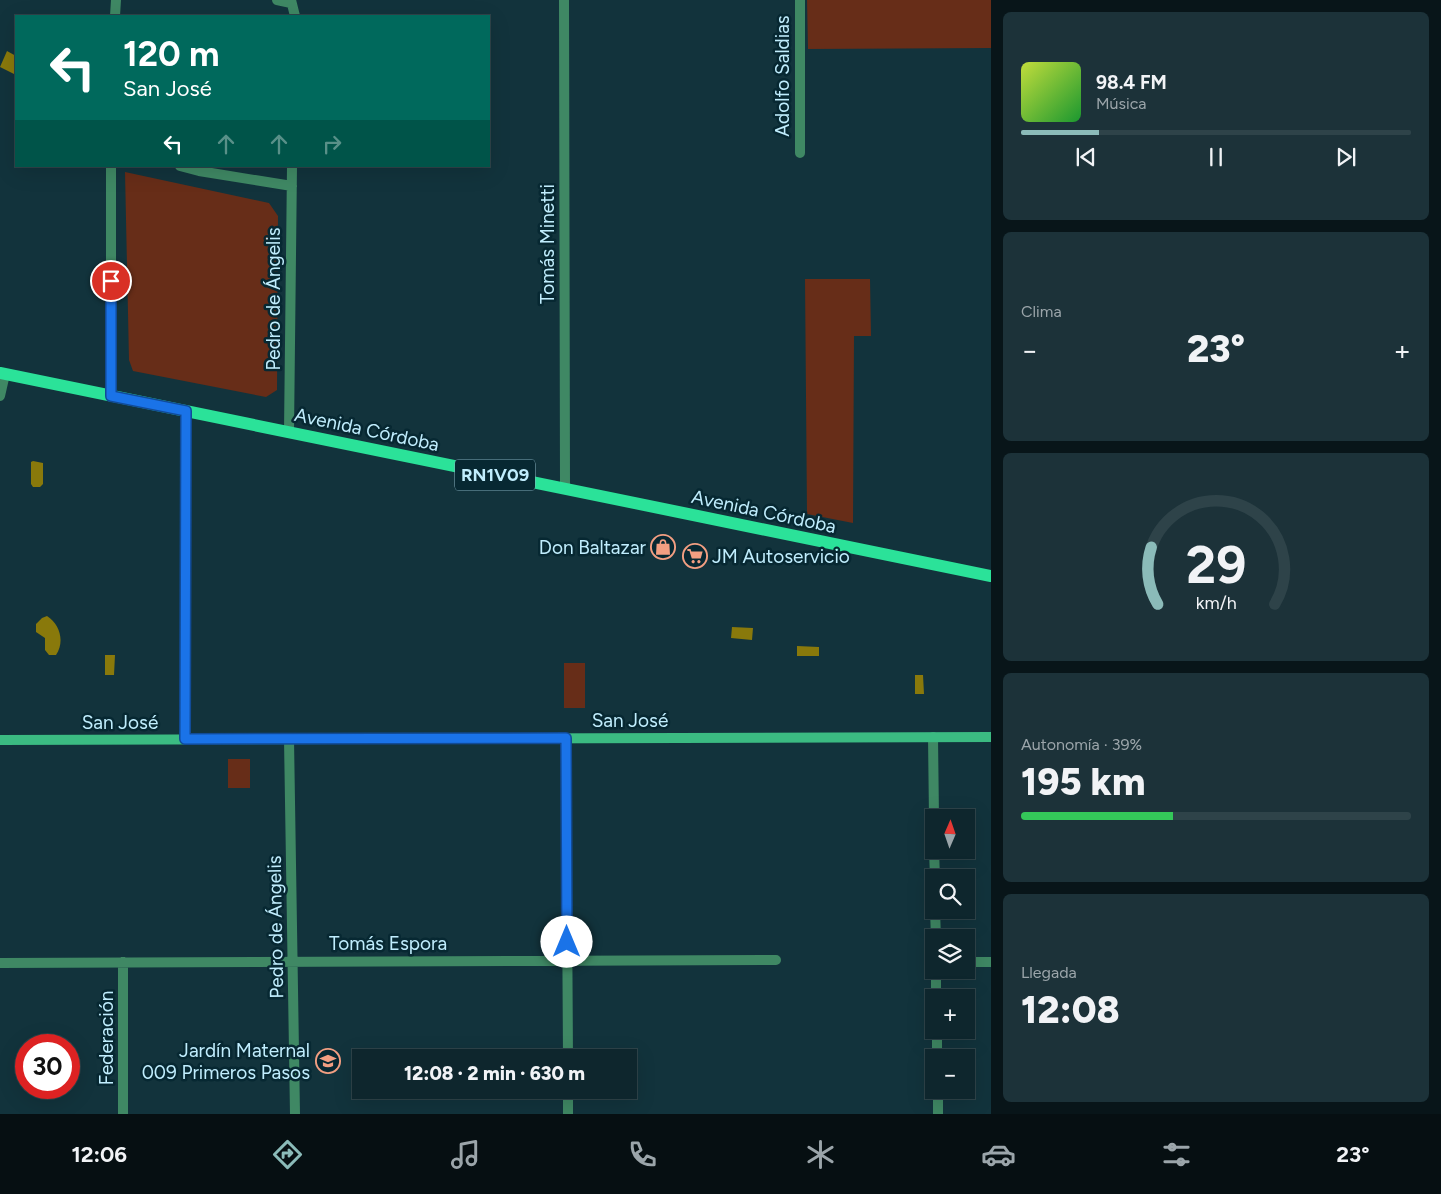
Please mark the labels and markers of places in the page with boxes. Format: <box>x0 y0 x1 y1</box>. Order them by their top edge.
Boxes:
pin <box>90 260 132 302</box>
shop icon: Don Baltazar <box>650 534 676 560</box>
place label: Don Baltazar <box>539 536 647 559</box>
supermarket icon: JM Autoservicio <box>682 543 708 569</box>
place label: JM Autoservicio <box>712 545 850 568</box>
place label: Jardín Maternal 009 Primeros Pasos <box>142 1039 310 1084</box>
school or university icon: Jardín Maternal 009 Primeros Pasos <box>315 1048 341 1074</box>

